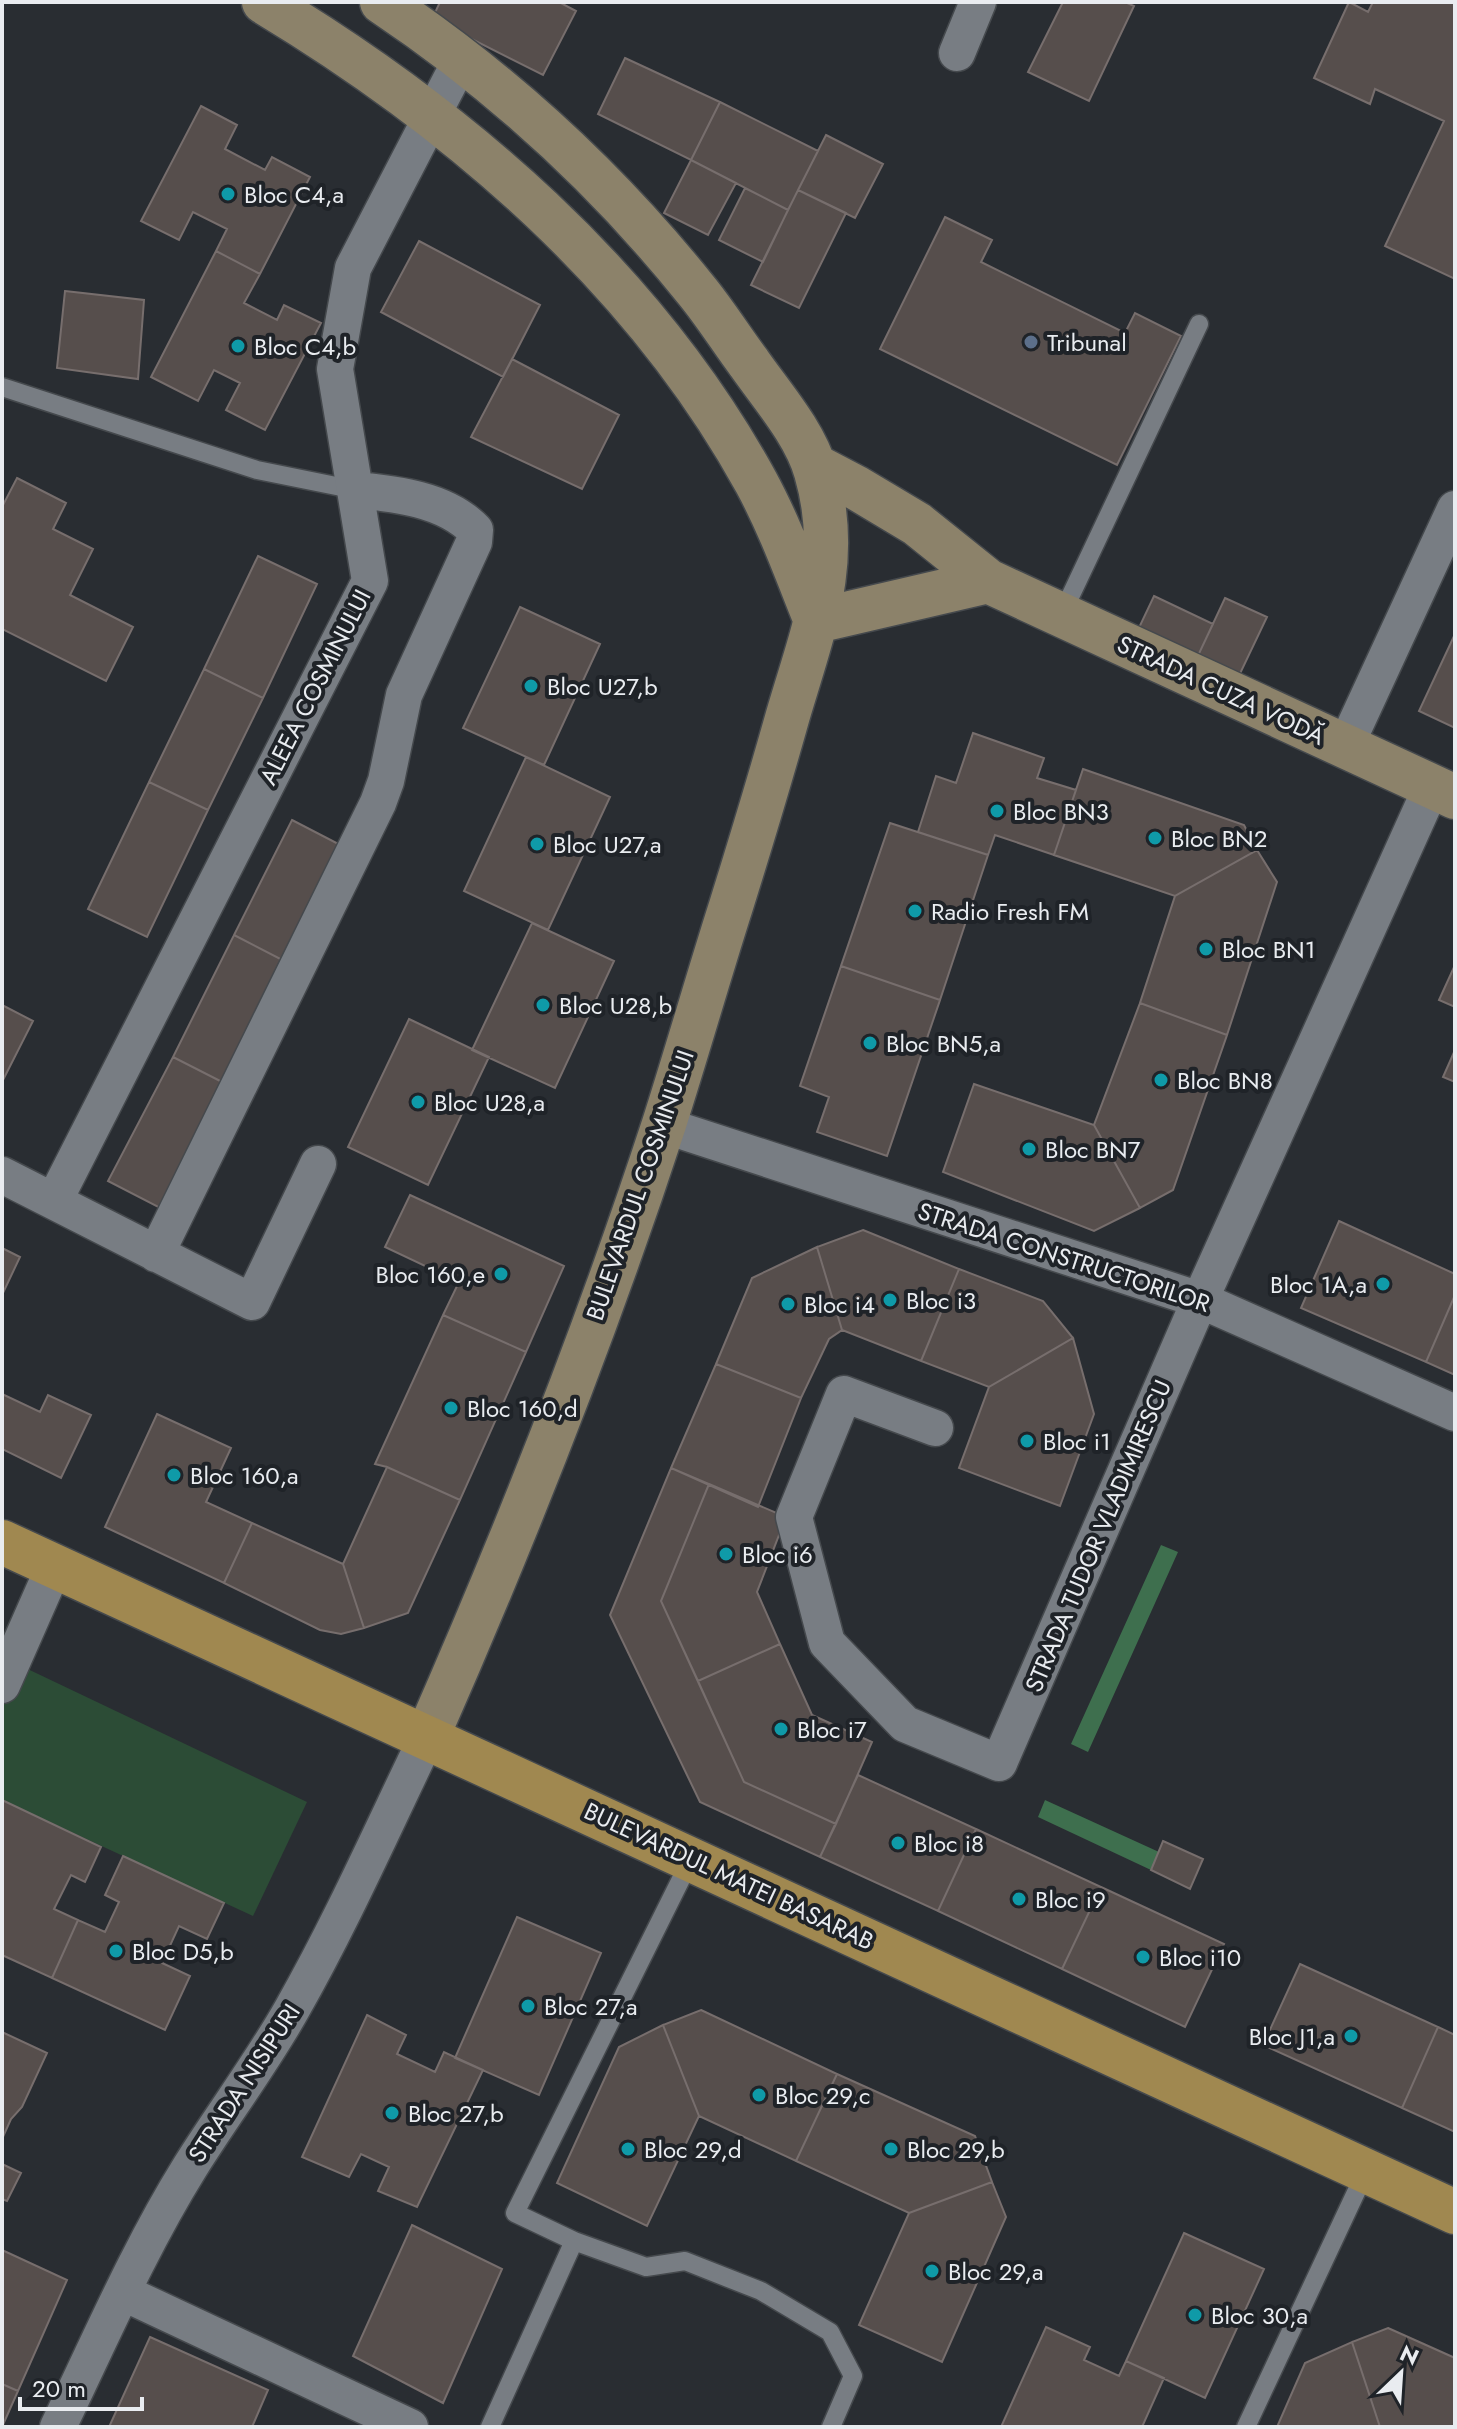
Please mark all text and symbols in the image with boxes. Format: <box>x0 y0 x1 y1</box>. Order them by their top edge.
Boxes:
place label: Bloc C4,a <box>244 177 344 212</box>
marker: Bloc C4,a <box>219 185 237 203</box>
place label: Tribunal <box>1047 325 1127 360</box>
place label: Bloc C4,b <box>254 329 356 364</box>
marker: Tribunal <box>1022 333 1040 351</box>
marker: Bloc C4,b <box>229 337 247 355</box>
street label: ALEEA COSMINULUI <box>251 583 379 791</box>
street label: STRADA CUZA VODĂ <box>1111 626 1331 754</box>
place label: Bloc U27,b <box>547 669 658 704</box>
marker: Bloc U27,b <box>522 677 540 695</box>
place label: Bloc BN3 <box>1013 794 1109 829</box>
marker: Bloc BN3 <box>988 802 1006 820</box>
place label: Bloc BN2 <box>1171 821 1267 856</box>
place label: Bloc U27,a <box>553 827 662 862</box>
marker: Bloc BN2 <box>1146 829 1164 847</box>
marker: Bloc U27,a <box>528 835 546 853</box>
place label: Radio Fresh FM <box>931 894 1089 929</box>
marker: Radio Fresh FM <box>906 902 924 920</box>
place label: Bloc BN1 <box>1222 932 1315 967</box>
marker: Bloc BN1 <box>1197 940 1215 958</box>
place label: Bloc U28,b <box>559 988 672 1023</box>
marker: Bloc U28,b <box>534 996 552 1014</box>
place label: Bloc BN5,a <box>886 1026 1001 1061</box>
marker: Bloc BN5,a <box>861 1034 879 1052</box>
street label: BULEVARDUL COSMINULUI <box>577 1045 703 1325</box>
place label: Bloc BN8 <box>1177 1063 1273 1098</box>
marker: Bloc BN8 <box>1152 1071 1170 1089</box>
place label: Bloc U28,a <box>434 1085 545 1120</box>
marker: Bloc U28,a <box>409 1093 427 1111</box>
place label: Bloc BN7 <box>1045 1132 1141 1167</box>
marker: Bloc BN7 <box>1020 1140 1038 1158</box>
street label: STRADA CONSTRUCTORILOR <box>913 1193 1215 1321</box>
place label: Bloc 160,e <box>376 1257 485 1292</box>
marker: Bloc 160,e <box>492 1265 510 1283</box>
place label: Bloc 1A,a <box>1270 1267 1367 1302</box>
marker: Bloc 1A,a <box>1374 1275 1392 1293</box>
place label: Bloc i3 <box>906 1283 976 1318</box>
place label: Bloc i4 <box>804 1287 875 1322</box>
marker: Bloc i3 <box>881 1291 899 1309</box>
marker: Bloc i4 <box>779 1295 797 1313</box>
street label: STRADA TUDOR VLADIMIRESCU <box>1016 1374 1180 1698</box>
place label: Bloc 160,d <box>467 1391 578 1426</box>
marker: Bloc 160,d <box>442 1399 460 1417</box>
place label: Bloc i1 <box>1043 1424 1111 1459</box>
marker: Bloc i1 <box>1018 1432 1036 1450</box>
place label: Bloc 160,a <box>190 1458 299 1493</box>
marker: Bloc 160,a <box>165 1466 183 1484</box>
place label: Bloc i6 <box>742 1537 813 1572</box>
marker: Bloc i6 <box>717 1545 735 1563</box>
place label: Bloc i7 <box>797 1712 867 1747</box>
marker: Bloc i7 <box>772 1720 790 1738</box>
street label: BULEVARDUL MATEI BASARAB <box>578 1793 880 1959</box>
place label: Bloc i8 <box>914 1826 984 1861</box>
marker: Bloc i8 <box>889 1834 907 1852</box>
place label: Bloc i9 <box>1035 1882 1106 1917</box>
marker: Bloc i9 <box>1010 1890 1028 1908</box>
place label: Bloc D5,b <box>132 1934 234 1969</box>
place label: Bloc i10 <box>1159 1940 1241 1975</box>
marker: Bloc D5,b <box>107 1942 125 1960</box>
marker: Bloc i10 <box>1134 1948 1152 1966</box>
place label: Bloc 27,a <box>544 1989 637 2024</box>
street label: STRADA NISIPURI <box>179 1997 309 2169</box>
marker: Bloc 27,a <box>519 1997 537 2015</box>
place label: Bloc J1,a <box>1249 2019 1335 2054</box>
marker: Bloc J1,a <box>1342 2027 1360 2045</box>
place label: Bloc 29,c <box>775 2078 870 2113</box>
marker: Bloc 29,c <box>750 2086 768 2104</box>
place label: Bloc 27,b <box>408 2096 504 2131</box>
marker: Bloc 27,b <box>383 2104 401 2122</box>
place label: Bloc 29,d <box>644 2132 742 2167</box>
place label: Bloc 29,b <box>907 2132 1005 2167</box>
marker: Bloc 29,d <box>619 2140 637 2158</box>
marker: Bloc 29,b <box>882 2140 900 2158</box>
place label: Bloc 29,a <box>948 2254 1043 2289</box>
marker: Bloc 29,a <box>923 2262 941 2280</box>
place label: Bloc 30,a <box>1211 2298 1308 2333</box>
marker: Bloc 30,a <box>1186 2306 1204 2324</box>
north arrow <box>1361 2333 1441 2413</box>
text: N <box>1395 2337 1424 2373</box>
scale bar <box>20 2361 142 2411</box>
text: 20 m <box>32 2371 86 2406</box>

